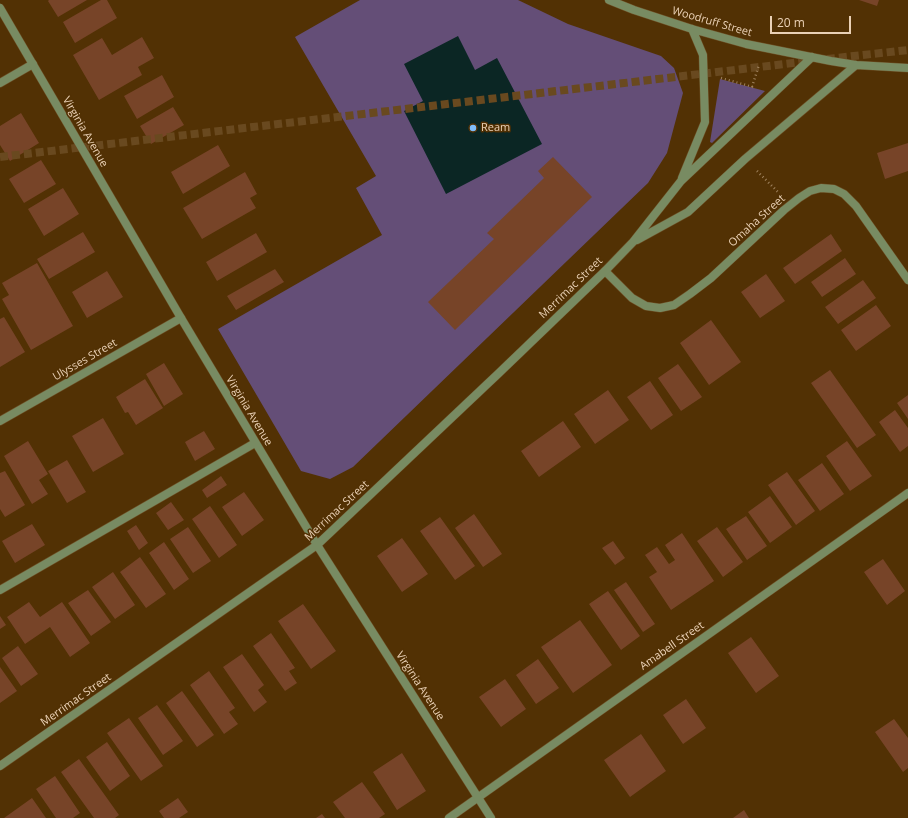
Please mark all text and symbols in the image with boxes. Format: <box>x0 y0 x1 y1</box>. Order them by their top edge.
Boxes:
street label: Woodruff Street <box>671 4 753 40</box>
scale bar <box>772 8 853 34</box>
text: 20 m <box>777 14 805 31</box>
street label: Virginia Avenue <box>59 94 111 170</box>
place label: Ream <box>481 121 510 135</box>
marker: Ream <box>468 123 478 133</box>
street label: Omaha Street <box>726 192 788 250</box>
street label: Merrimac Street <box>537 254 605 322</box>
street label: Ulysses Street <box>51 336 119 384</box>
street label: Virginia Avenue <box>223 374 275 448</box>
street label: Merrimac Street <box>302 478 372 544</box>
street label: Amabell Street <box>637 619 707 673</box>
street label: Virginia Avenue <box>393 649 447 723</box>
street label: Merrimac Street <box>38 671 114 729</box>

